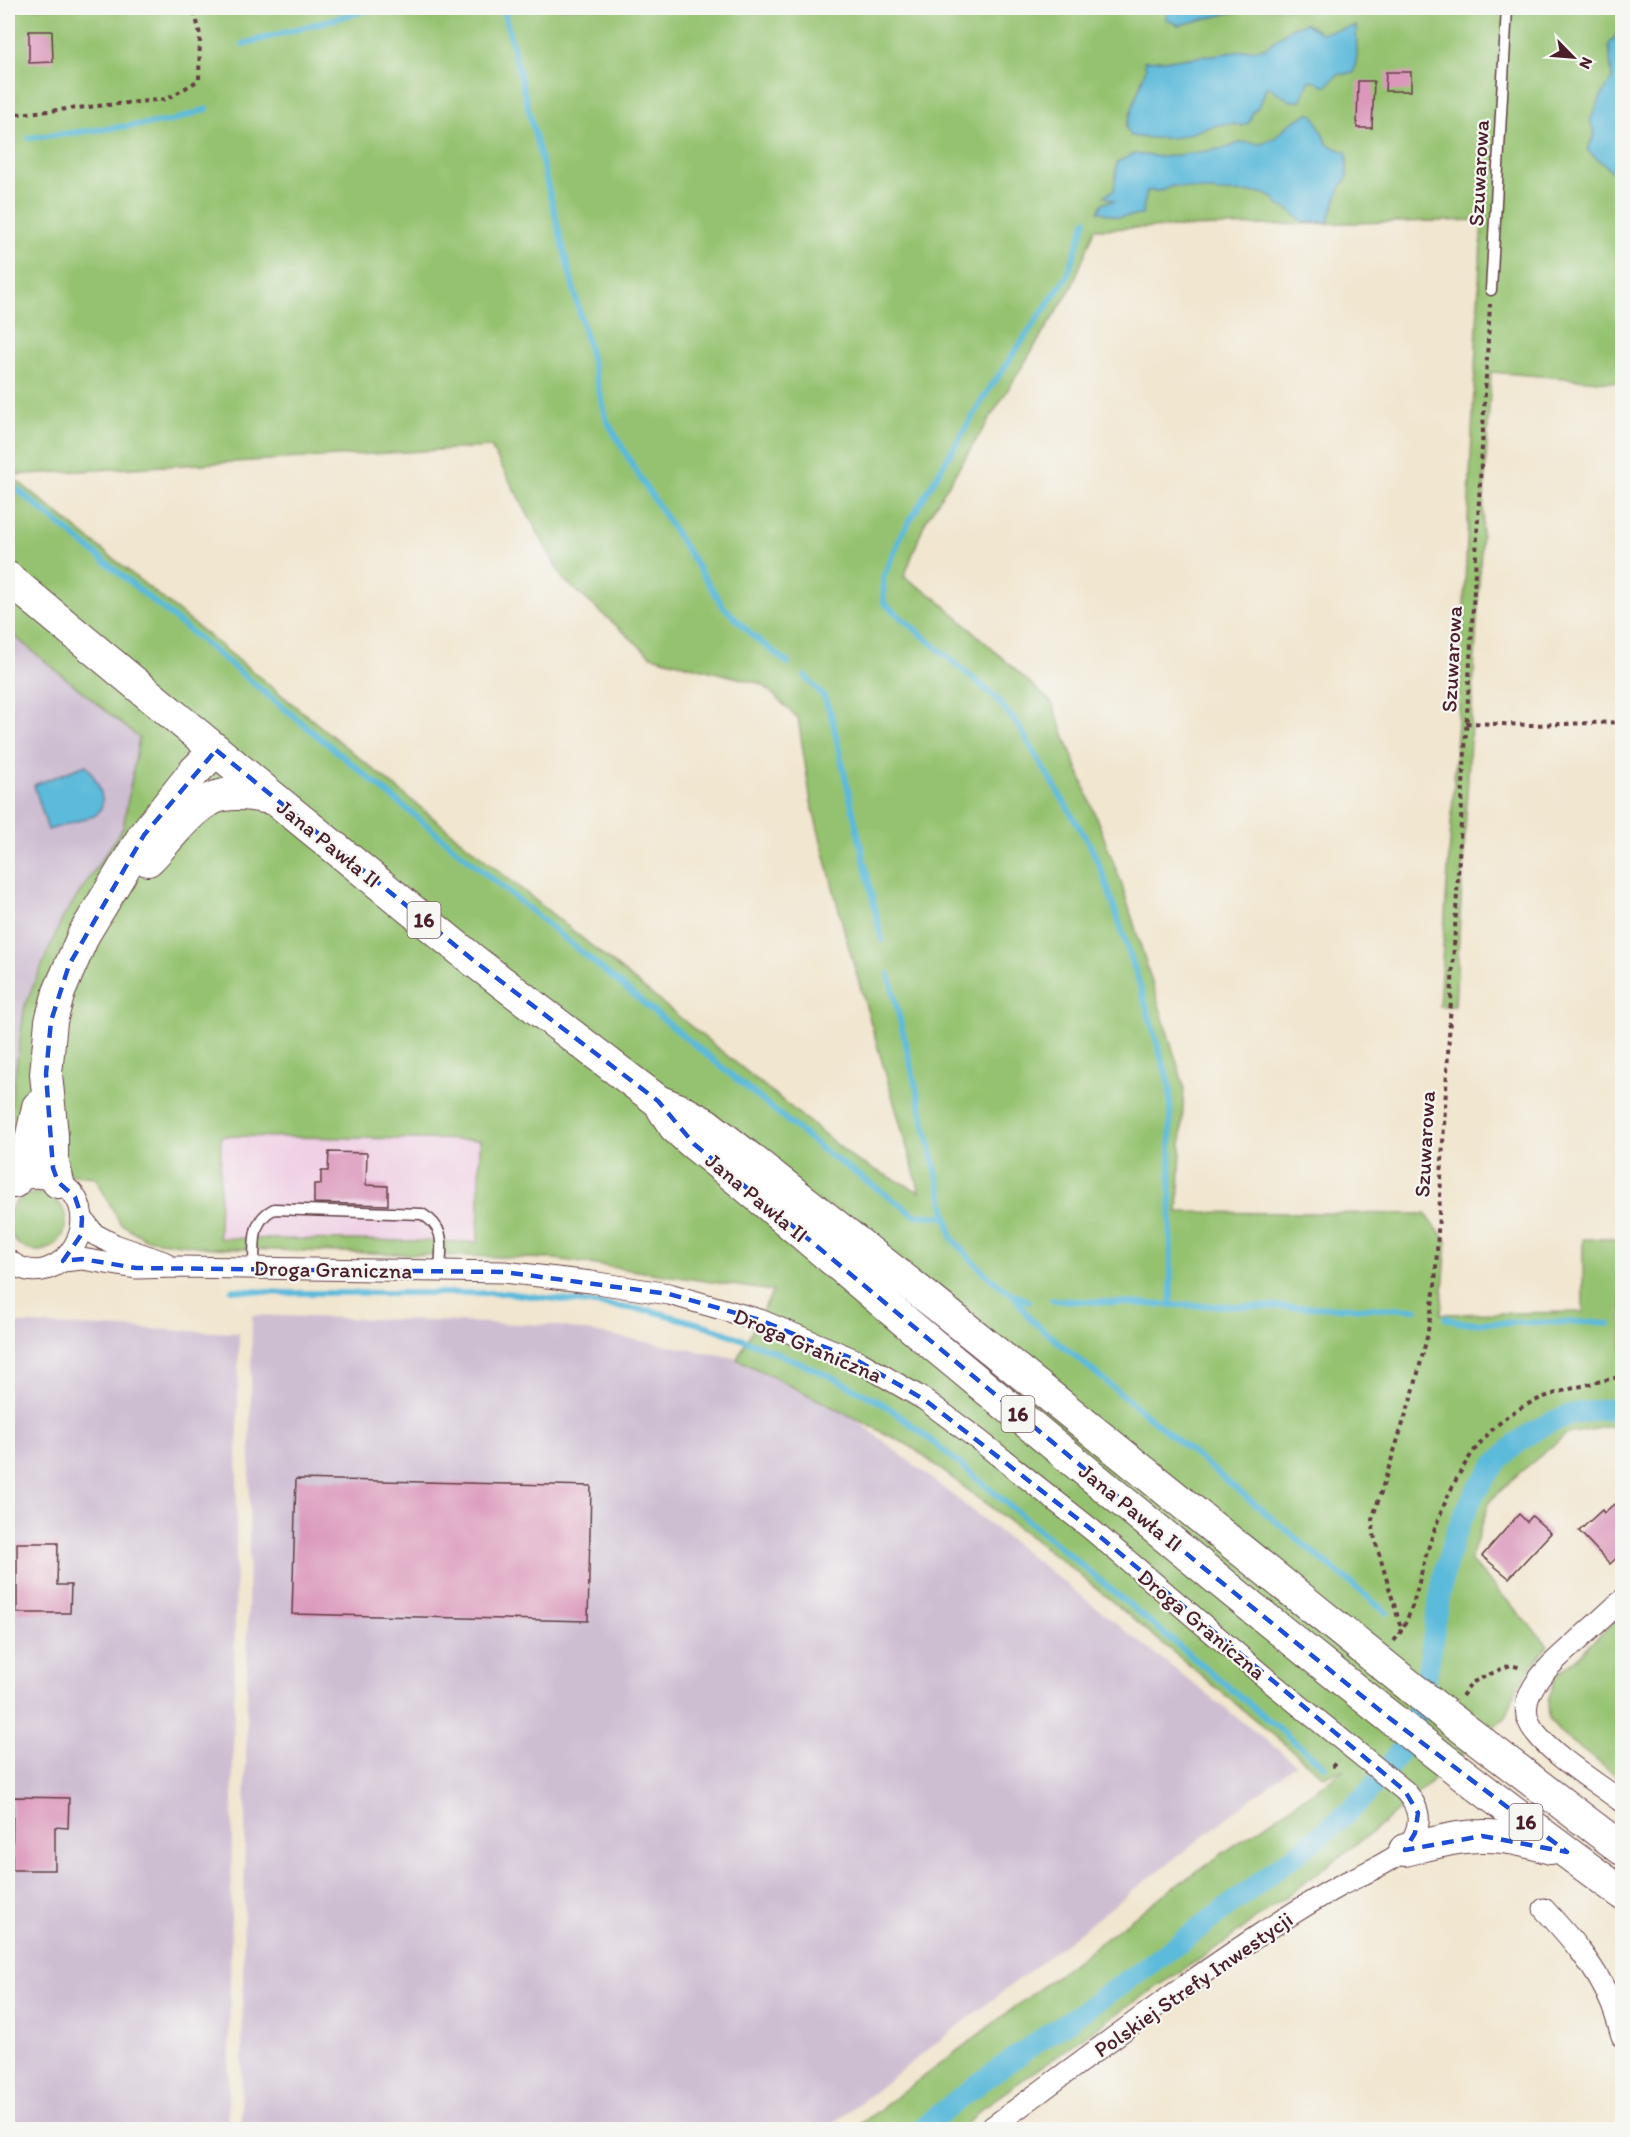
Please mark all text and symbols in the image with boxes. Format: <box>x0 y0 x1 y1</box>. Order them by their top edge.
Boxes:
north arrow <box>1543 27 1603 87</box>
text: N <box>1575 54 1597 72</box>
street label: Szuwarowa <box>1462 118 1495 227</box>
street label: Szuwarowa <box>1435 604 1468 713</box>
street label: Jana Pawła II <box>271 793 386 893</box>
road number: 16 <box>408 902 440 938</box>
street label: Szuwarowa <box>1408 1089 1441 1198</box>
street label: Jana Pawła II <box>700 1147 813 1248</box>
street label: Droga Graniczna <box>254 1255 413 1284</box>
street label: Droga Graniczna <box>730 1302 886 1389</box>
road number: 16 <box>1002 1396 1034 1432</box>
street label: Jana Pawła II <box>1073 1457 1188 1557</box>
street label: Droga Graniczna <box>1132 1563 1271 1686</box>
road number: 16 <box>1510 1804 1543 1840</box>
street label: Polskiej Strefy Inwestycji <box>1089 1906 1298 2063</box>

